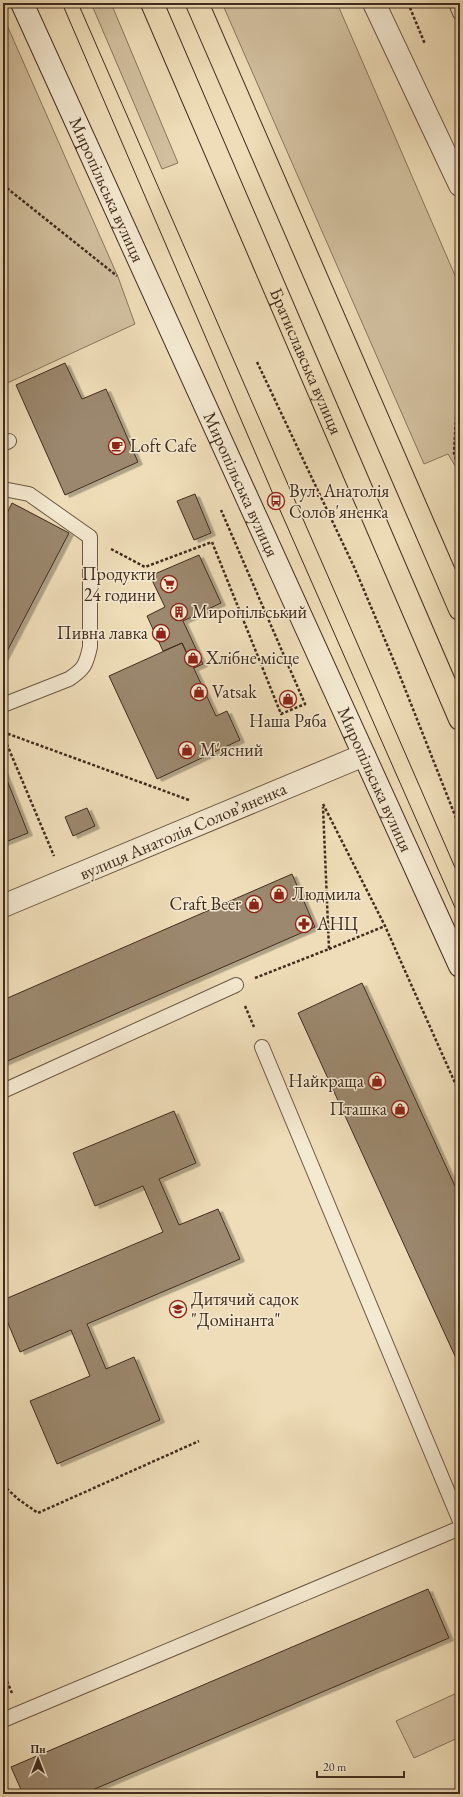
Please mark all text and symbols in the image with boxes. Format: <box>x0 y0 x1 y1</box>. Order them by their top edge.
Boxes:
street label: Миропільська вулиця <box>64 113 150 266</box>
street label: Братиславська вулиця <box>265 284 348 438</box>
street label: Миропільська вулиця <box>199 408 284 561</box>
place label: Loft Cafe <box>130 434 197 457</box>
cafe icon: Loft Cafe <box>107 436 127 456</box>
place label: Вул. Анатолія Солов'яненка <box>289 479 389 523</box>
bus stop icon: Вул. Анатолія Солов'яненка <box>266 491 286 511</box>
place label: Продукти 24 години <box>82 562 156 606</box>
supermarket icon: Продукти 24 години <box>159 574 179 594</box>
place label: Миропільський <box>192 600 308 623</box>
building icon: Миропільський <box>169 602 189 622</box>
place label: Пивна лавка <box>57 621 149 644</box>
shop icon: Пивна лавка <box>151 623 171 643</box>
place label: Хлібне місце <box>205 646 299 669</box>
shop icon: Хлібне місце <box>183 648 203 668</box>
place label: Vatsak <box>212 680 257 703</box>
shop icon: Vatsak <box>189 682 209 702</box>
shop icon: Наша Ряба <box>278 689 298 709</box>
street label: Миропільська вулиця <box>333 703 419 855</box>
place label: Наша Ряба <box>249 709 328 732</box>
place label: М'ясний <box>200 738 264 761</box>
shop icon: М'ясний <box>177 740 197 760</box>
street label: вулиця Анатолія Соловʼяненка <box>76 776 291 885</box>
place label: Людмила <box>292 882 362 905</box>
shop icon: Людмила <box>269 884 289 904</box>
place label: Craft Beer <box>170 892 241 915</box>
shop icon: Craft Beer <box>244 894 264 914</box>
place label: АНЦ <box>316 912 358 935</box>
pharmacy icon: АНЦ <box>294 914 314 934</box>
place label: Найкраща <box>288 1069 365 1092</box>
shop icon: Найкраща <box>367 1071 387 1091</box>
place label: Пташка <box>330 1097 388 1120</box>
shop icon: Пташка <box>390 1099 410 1119</box>
place label: Дитячий садок "Домінанта" <box>191 1287 299 1331</box>
school or university icon: Дитячий садок "Домінанта" <box>168 1299 188 1319</box>
north arrow <box>18 1739 58 1779</box>
text: Пн <box>30 1742 46 1756</box>
scale bar <box>317 1753 404 1779</box>
text: 20 m <box>323 1759 347 1775</box>

